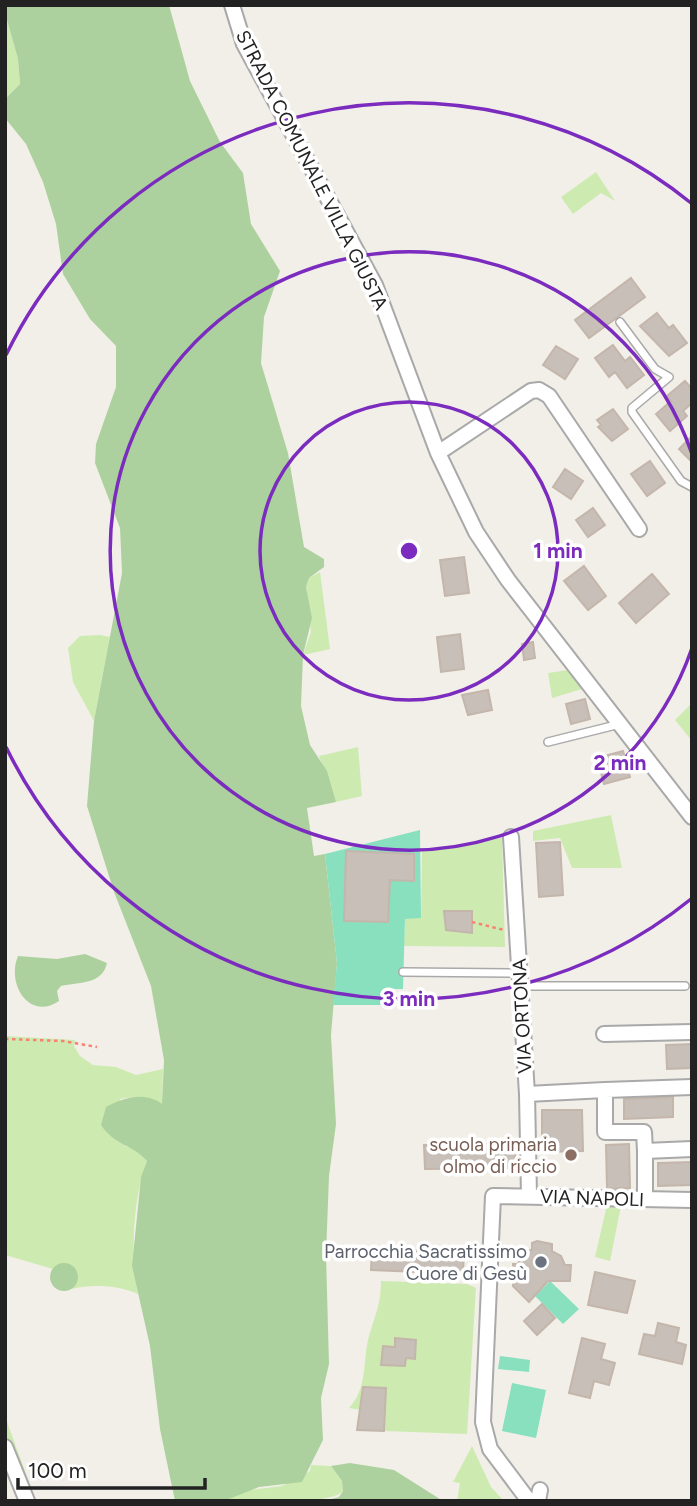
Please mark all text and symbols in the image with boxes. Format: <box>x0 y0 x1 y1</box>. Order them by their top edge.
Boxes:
street label: STRADA COMUNALE VILLA GIUSTA <box>231 26 393 314</box>
text: 1 min <box>533 538 583 563</box>
centre of rings <box>397 539 421 563</box>
text: 2 min <box>594 750 646 775</box>
street label: VIA ORTONA <box>507 958 537 1074</box>
text: 3 min <box>383 986 435 1011</box>
place label: scuola primaria olmo di riccio <box>429 1133 557 1178</box>
marker: scuola primaria olmo di riccio <box>563 1147 579 1163</box>
street label: VIA NAPOLI <box>540 1185 644 1211</box>
place label: Parrocchia Sacratissimo Cuore di Gesù <box>324 1240 527 1285</box>
marker: Parrocchia Sacratissimo Cuore di Gesù <box>533 1254 549 1270</box>
scale bar <box>18 1446 205 1490</box>
text: 100 m <box>28 1458 87 1483</box>

